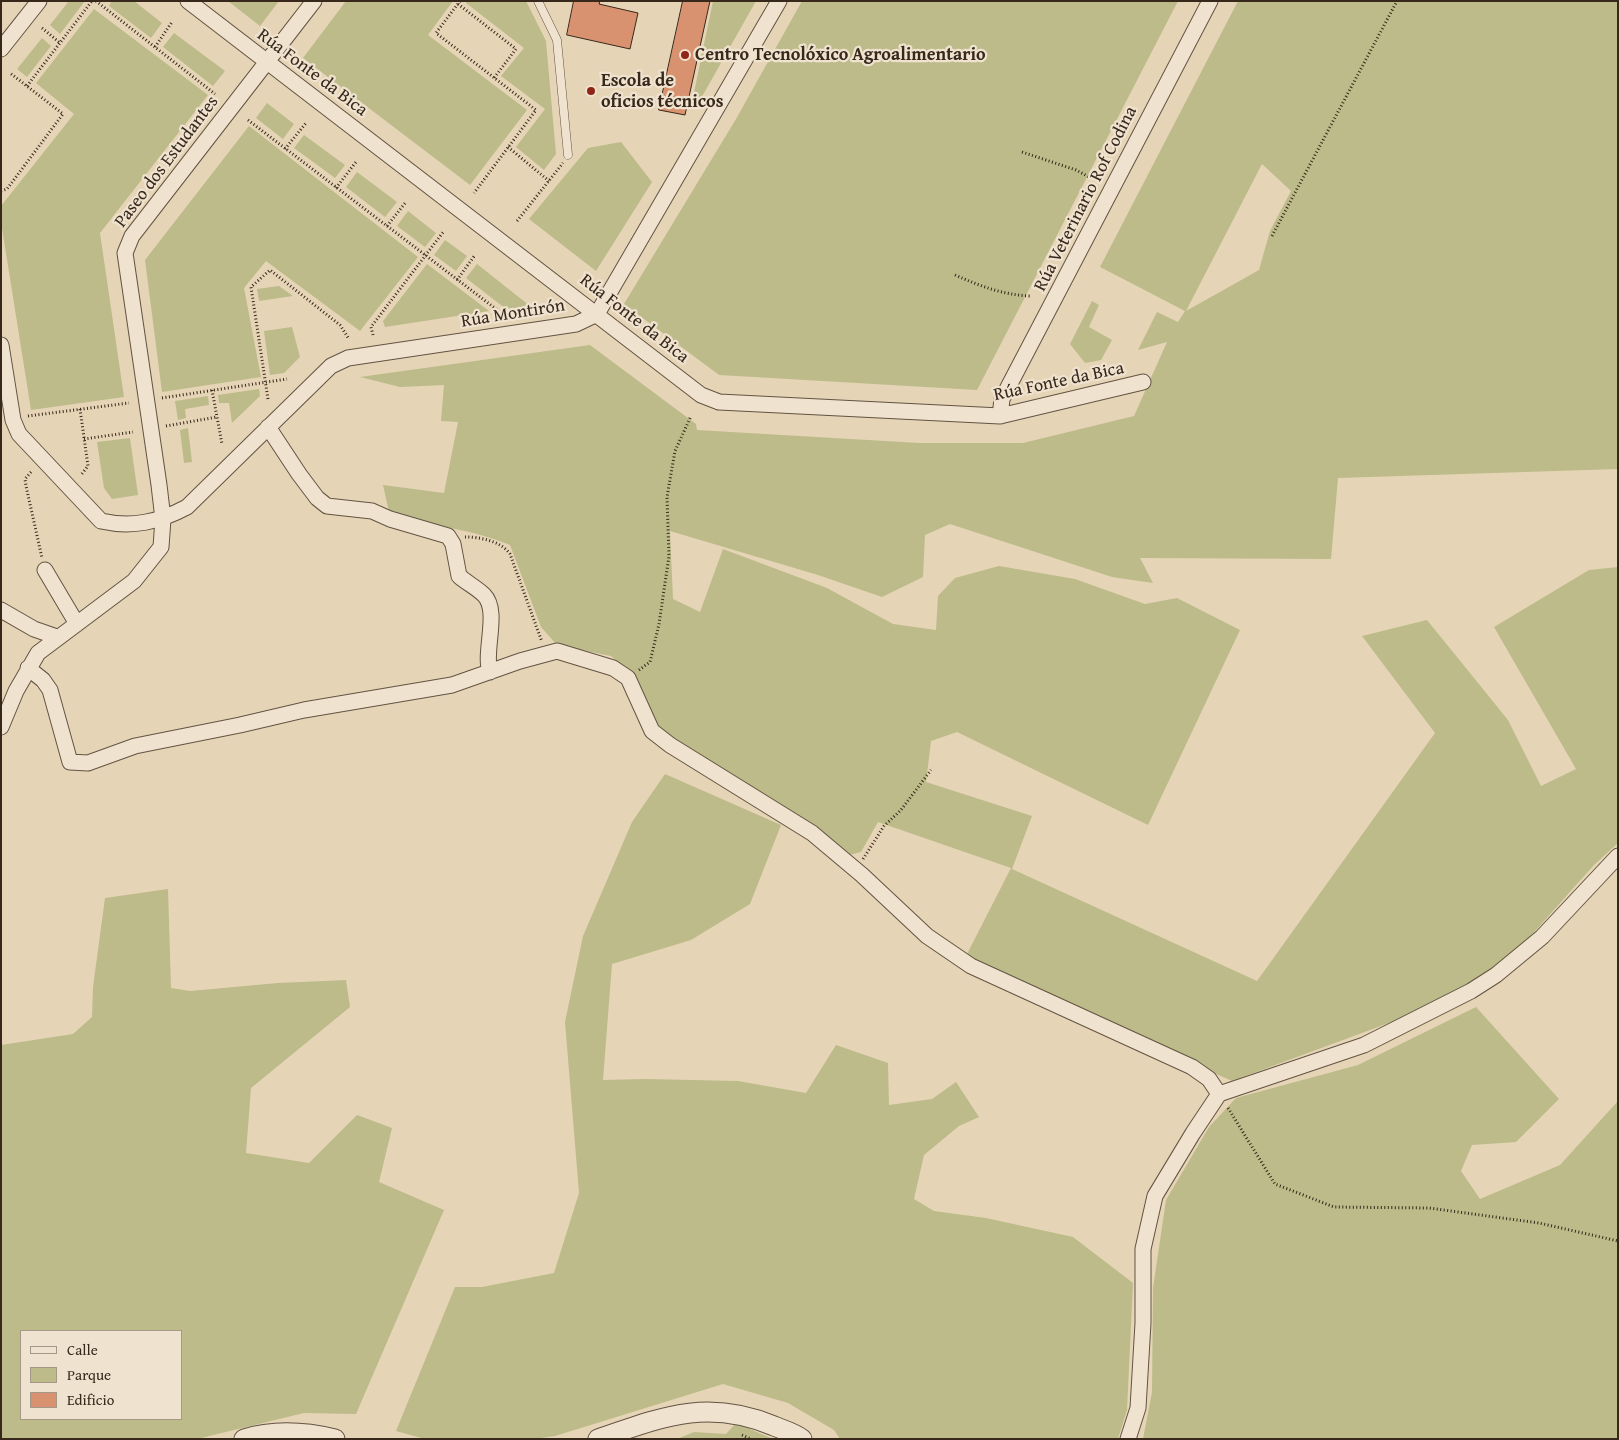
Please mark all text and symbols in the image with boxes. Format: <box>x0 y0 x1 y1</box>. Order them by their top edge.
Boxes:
street label: Rúa Fonte da Bica <box>253 24 371 122</box>
place label: Centro Tecnolóxico Agroalimentario <box>695 44 986 66</box>
marker: Centro Tecnolóxico Agroalimentario <box>679 49 691 61</box>
place label: Escola de oficios técnicos <box>601 70 723 112</box>
marker: Escola de oficios técnicos <box>585 85 597 97</box>
street label: Paseo dos Estudantes <box>110 92 224 232</box>
street label: Rúa Veterinario Rof Codina <box>1030 103 1142 295</box>
street label: Rúa Fonte da Bica <box>575 270 693 368</box>
street label: Rúa Montirón <box>460 295 566 333</box>
street label: Rúa Fonte da Bica <box>992 358 1126 406</box>
legend <box>20 1330 182 1420</box>
text: Calle <box>67 1339 98 1360</box>
text: Parque <box>67 1364 111 1385</box>
text: Edificio <box>67 1389 114 1410</box>

